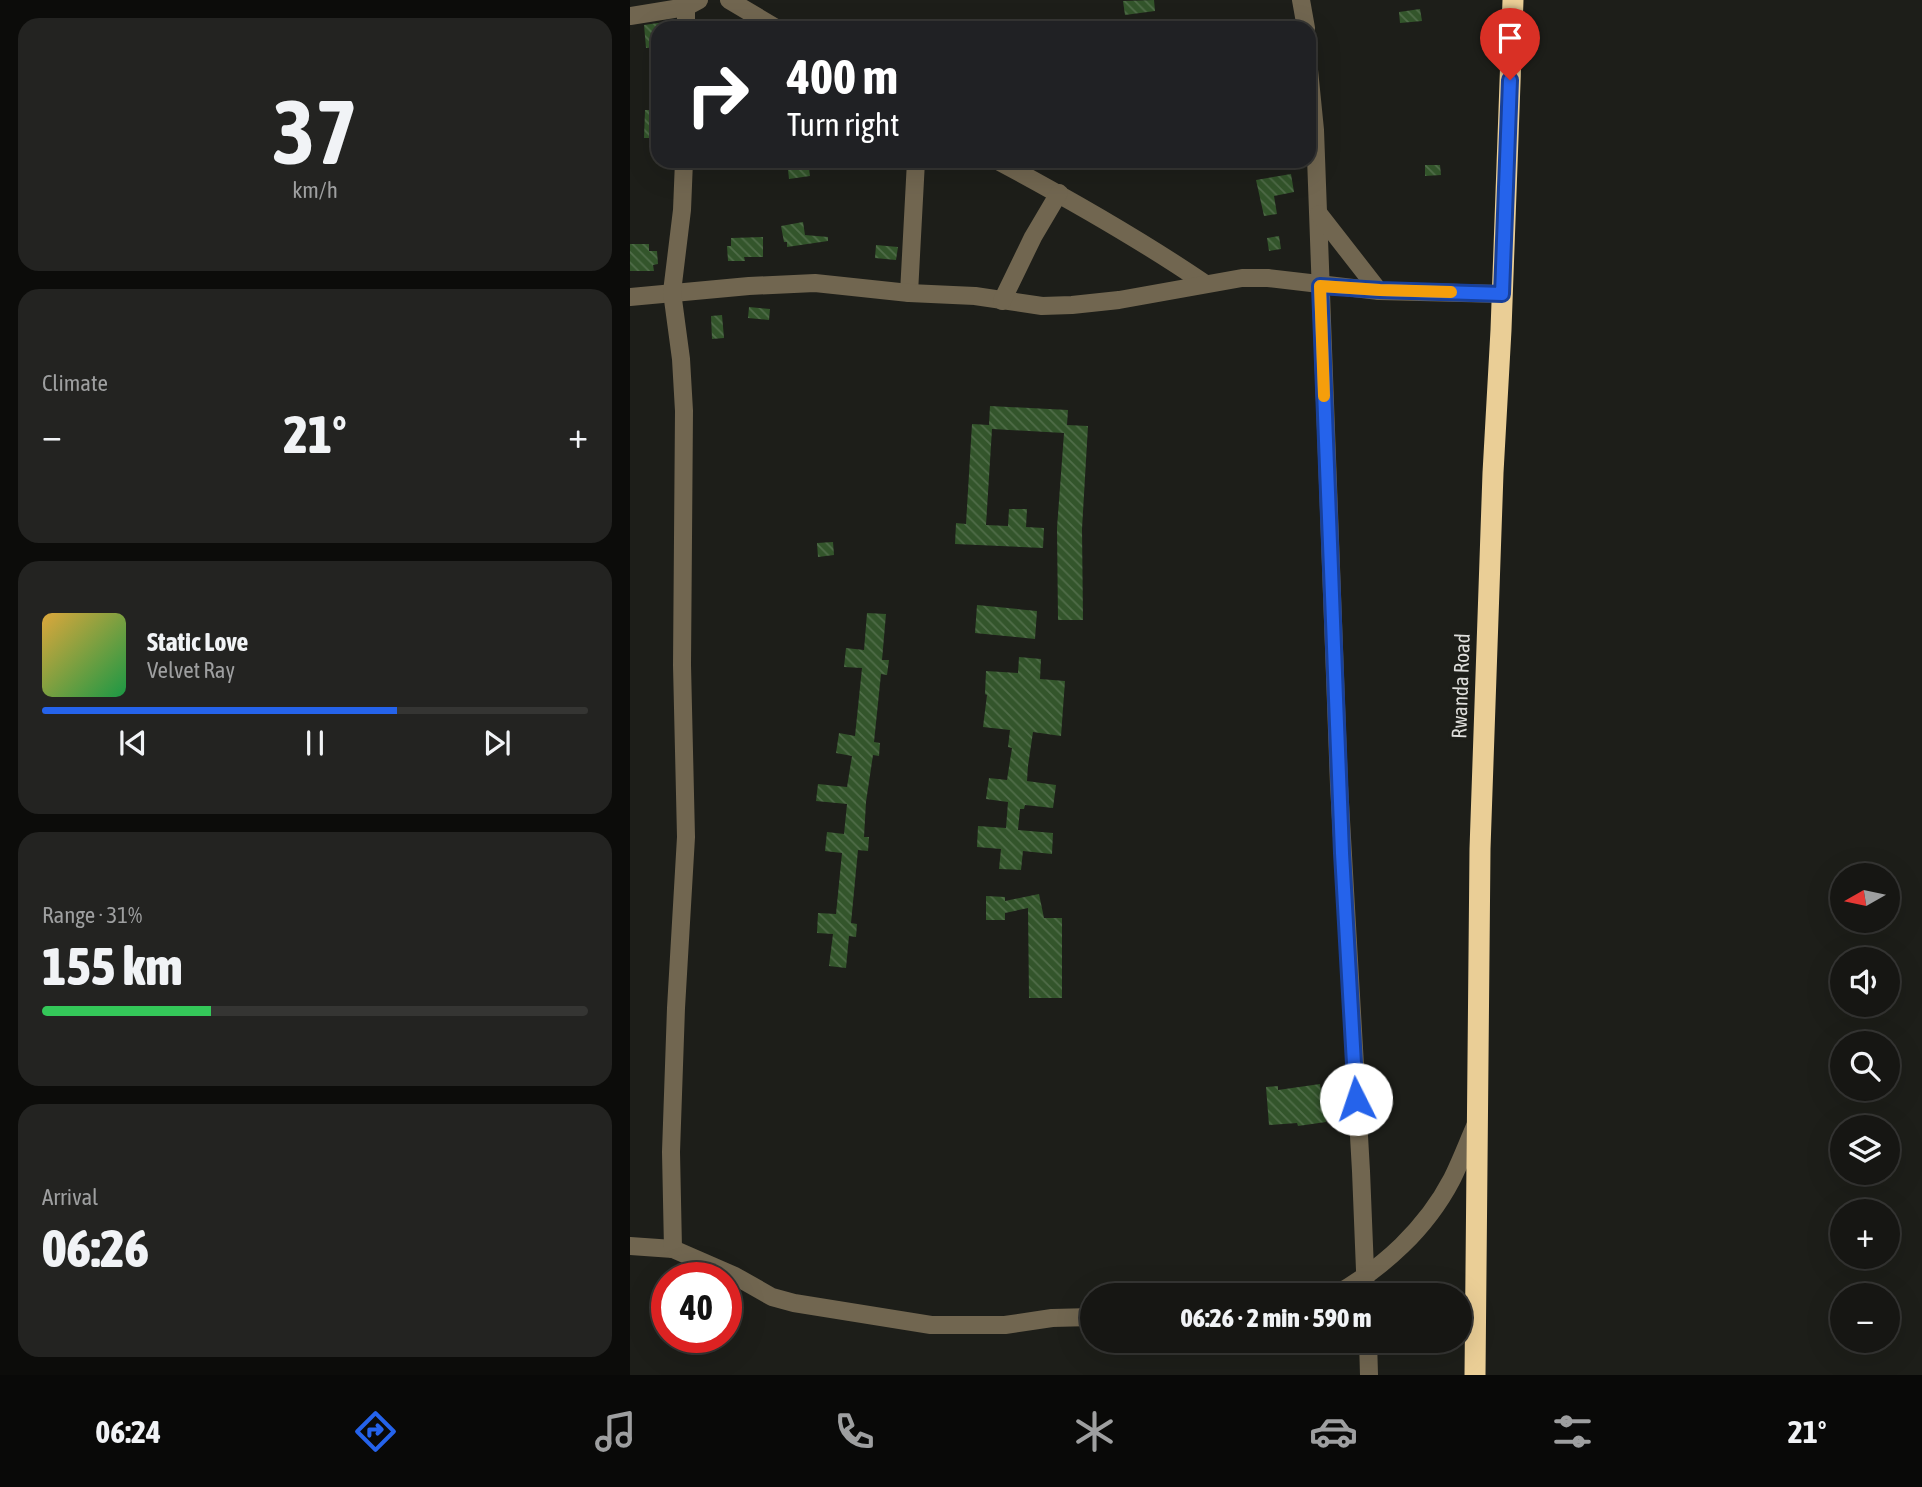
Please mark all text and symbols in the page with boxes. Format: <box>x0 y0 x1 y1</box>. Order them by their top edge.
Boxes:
pin <box>1480 8 1540 80</box>
icon: arrive <box>1491 19 1529 57</box>
text: 400 m <box>787 48 898 104</box>
icon: right <box>672 49 763 140</box>
text: 37 <box>272 79 358 183</box>
text: Turn right <box>787 106 900 143</box>
text: km/h <box>292 177 338 203</box>
text: Climate <box>42 370 108 396</box>
text: 21° <box>283 404 347 464</box>
text: − <box>42 413 62 456</box>
text: + <box>568 413 588 456</box>
text: Static Love <box>147 627 248 657</box>
street label: Rwanda Road <box>1446 633 1474 739</box>
text: Velvet Ray <box>147 657 235 683</box>
icon: previous <box>114 724 152 762</box>
icon: pause <box>296 724 334 762</box>
icon: next <box>478 724 516 762</box>
north arrow <box>1830 863 1900 933</box>
map controls <box>1830 863 1900 1353</box>
text: Range · 31% <box>42 902 142 928</box>
text: 155 km <box>42 936 183 996</box>
button: sound <box>1830 947 1900 1017</box>
button: search <box>1830 1031 1900 1101</box>
position arrow <box>1319 1062 1393 1136</box>
button: layers <box>1830 1115 1900 1185</box>
text: Arrival <box>42 1184 98 1210</box>
button: + <box>1830 1199 1900 1269</box>
text: 06:26 <box>42 1218 149 1278</box>
speed limit sign: 40 <box>651 1262 742 1353</box>
button: − <box>1830 1283 1900 1353</box>
text: 06:26 · 2 min · 590 m <box>1181 1303 1371 1333</box>
icon: directions <box>351 1407 400 1456</box>
icon: music <box>591 1407 640 1456</box>
icon: phone <box>830 1407 879 1456</box>
icon: climate <box>1070 1407 1119 1456</box>
icon: car <box>1309 1407 1358 1456</box>
icon: filters <box>1548 1407 1597 1456</box>
text: 06:24 <box>95 1413 161 1450</box>
text: 21° <box>1788 1413 1827 1450</box>

